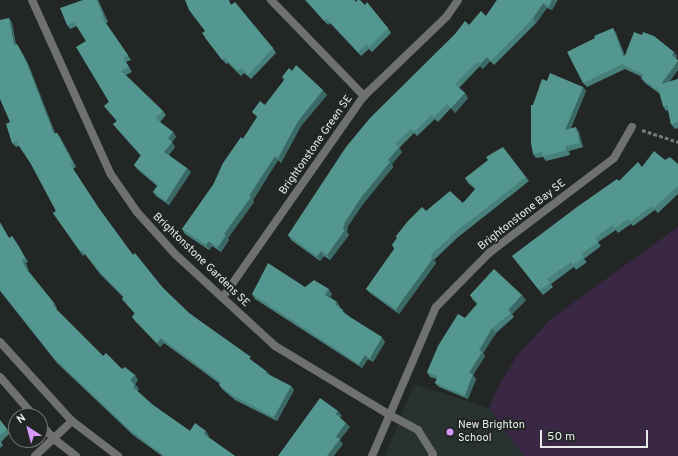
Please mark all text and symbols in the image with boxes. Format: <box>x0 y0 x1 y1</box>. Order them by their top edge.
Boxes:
street label: Brightonstone Green SE <box>277 93 355 197</box>
street label: Brightonstone Bay SE <box>476 177 568 253</box>
street label: Brightonstone Gardens SE <box>150 210 252 310</box>
north arrow <box>8 408 48 448</box>
text: N <box>14 411 29 427</box>
place label: New Brighton School <box>458 419 525 445</box>
scale bar <box>542 422 650 448</box>
marker: New Brighton School <box>445 427 455 437</box>
text: 50 m <box>547 429 575 445</box>

